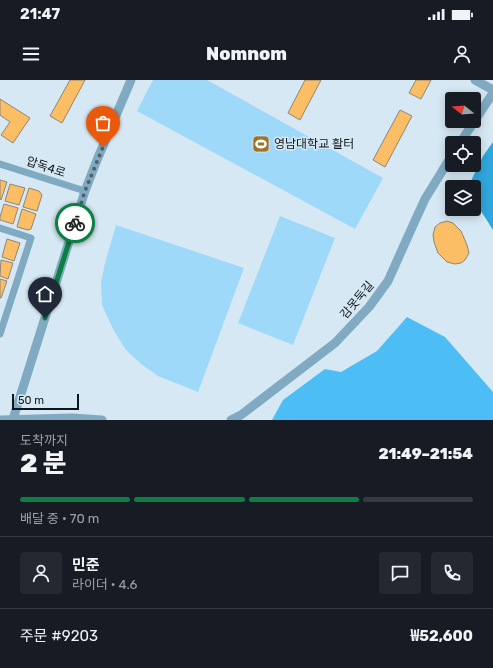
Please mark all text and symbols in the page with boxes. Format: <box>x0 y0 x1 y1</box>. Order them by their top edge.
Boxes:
text: 21:47 <box>20 5 60 23</box>
icon: menu <box>20 43 42 65</box>
text: Nomnom <box>206 43 287 65</box>
icon: person <box>451 43 473 65</box>
north arrow <box>445 92 481 128</box>
map controls <box>445 92 481 216</box>
pin <box>86 106 120 147</box>
icon: bag <box>92 112 114 134</box>
sports icon: 영남대학교 활터 <box>251 134 271 154</box>
button: locate <box>445 136 481 172</box>
place label: 영남대학교 활터 <box>274 137 354 151</box>
street label: 압독4로 <box>25 154 67 180</box>
button: layers <box>445 180 481 216</box>
courier <box>55 203 95 243</box>
icon: bike <box>64 212 86 234</box>
pin <box>28 277 62 318</box>
street label: 감못둑길 <box>337 279 377 321</box>
icon: home <box>34 283 56 305</box>
scale bar <box>12 392 79 411</box>
text: 50 m <box>18 394 44 407</box>
text: 도착까지 <box>20 433 68 448</box>
text: 21:49–21:54 <box>378 445 473 463</box>
text: 2 분 <box>20 448 67 479</box>
text: 배달 중 · 70 m <box>20 511 99 526</box>
button: person <box>20 552 62 594</box>
button: chat <box>379 552 421 594</box>
button: phone <box>431 552 473 594</box>
text: 민준 <box>72 556 100 574</box>
text: 라이더 · 4.6 <box>72 577 137 592</box>
text: 주문 #9203 <box>20 627 98 645</box>
text: ₩52,600 <box>410 627 473 645</box>

